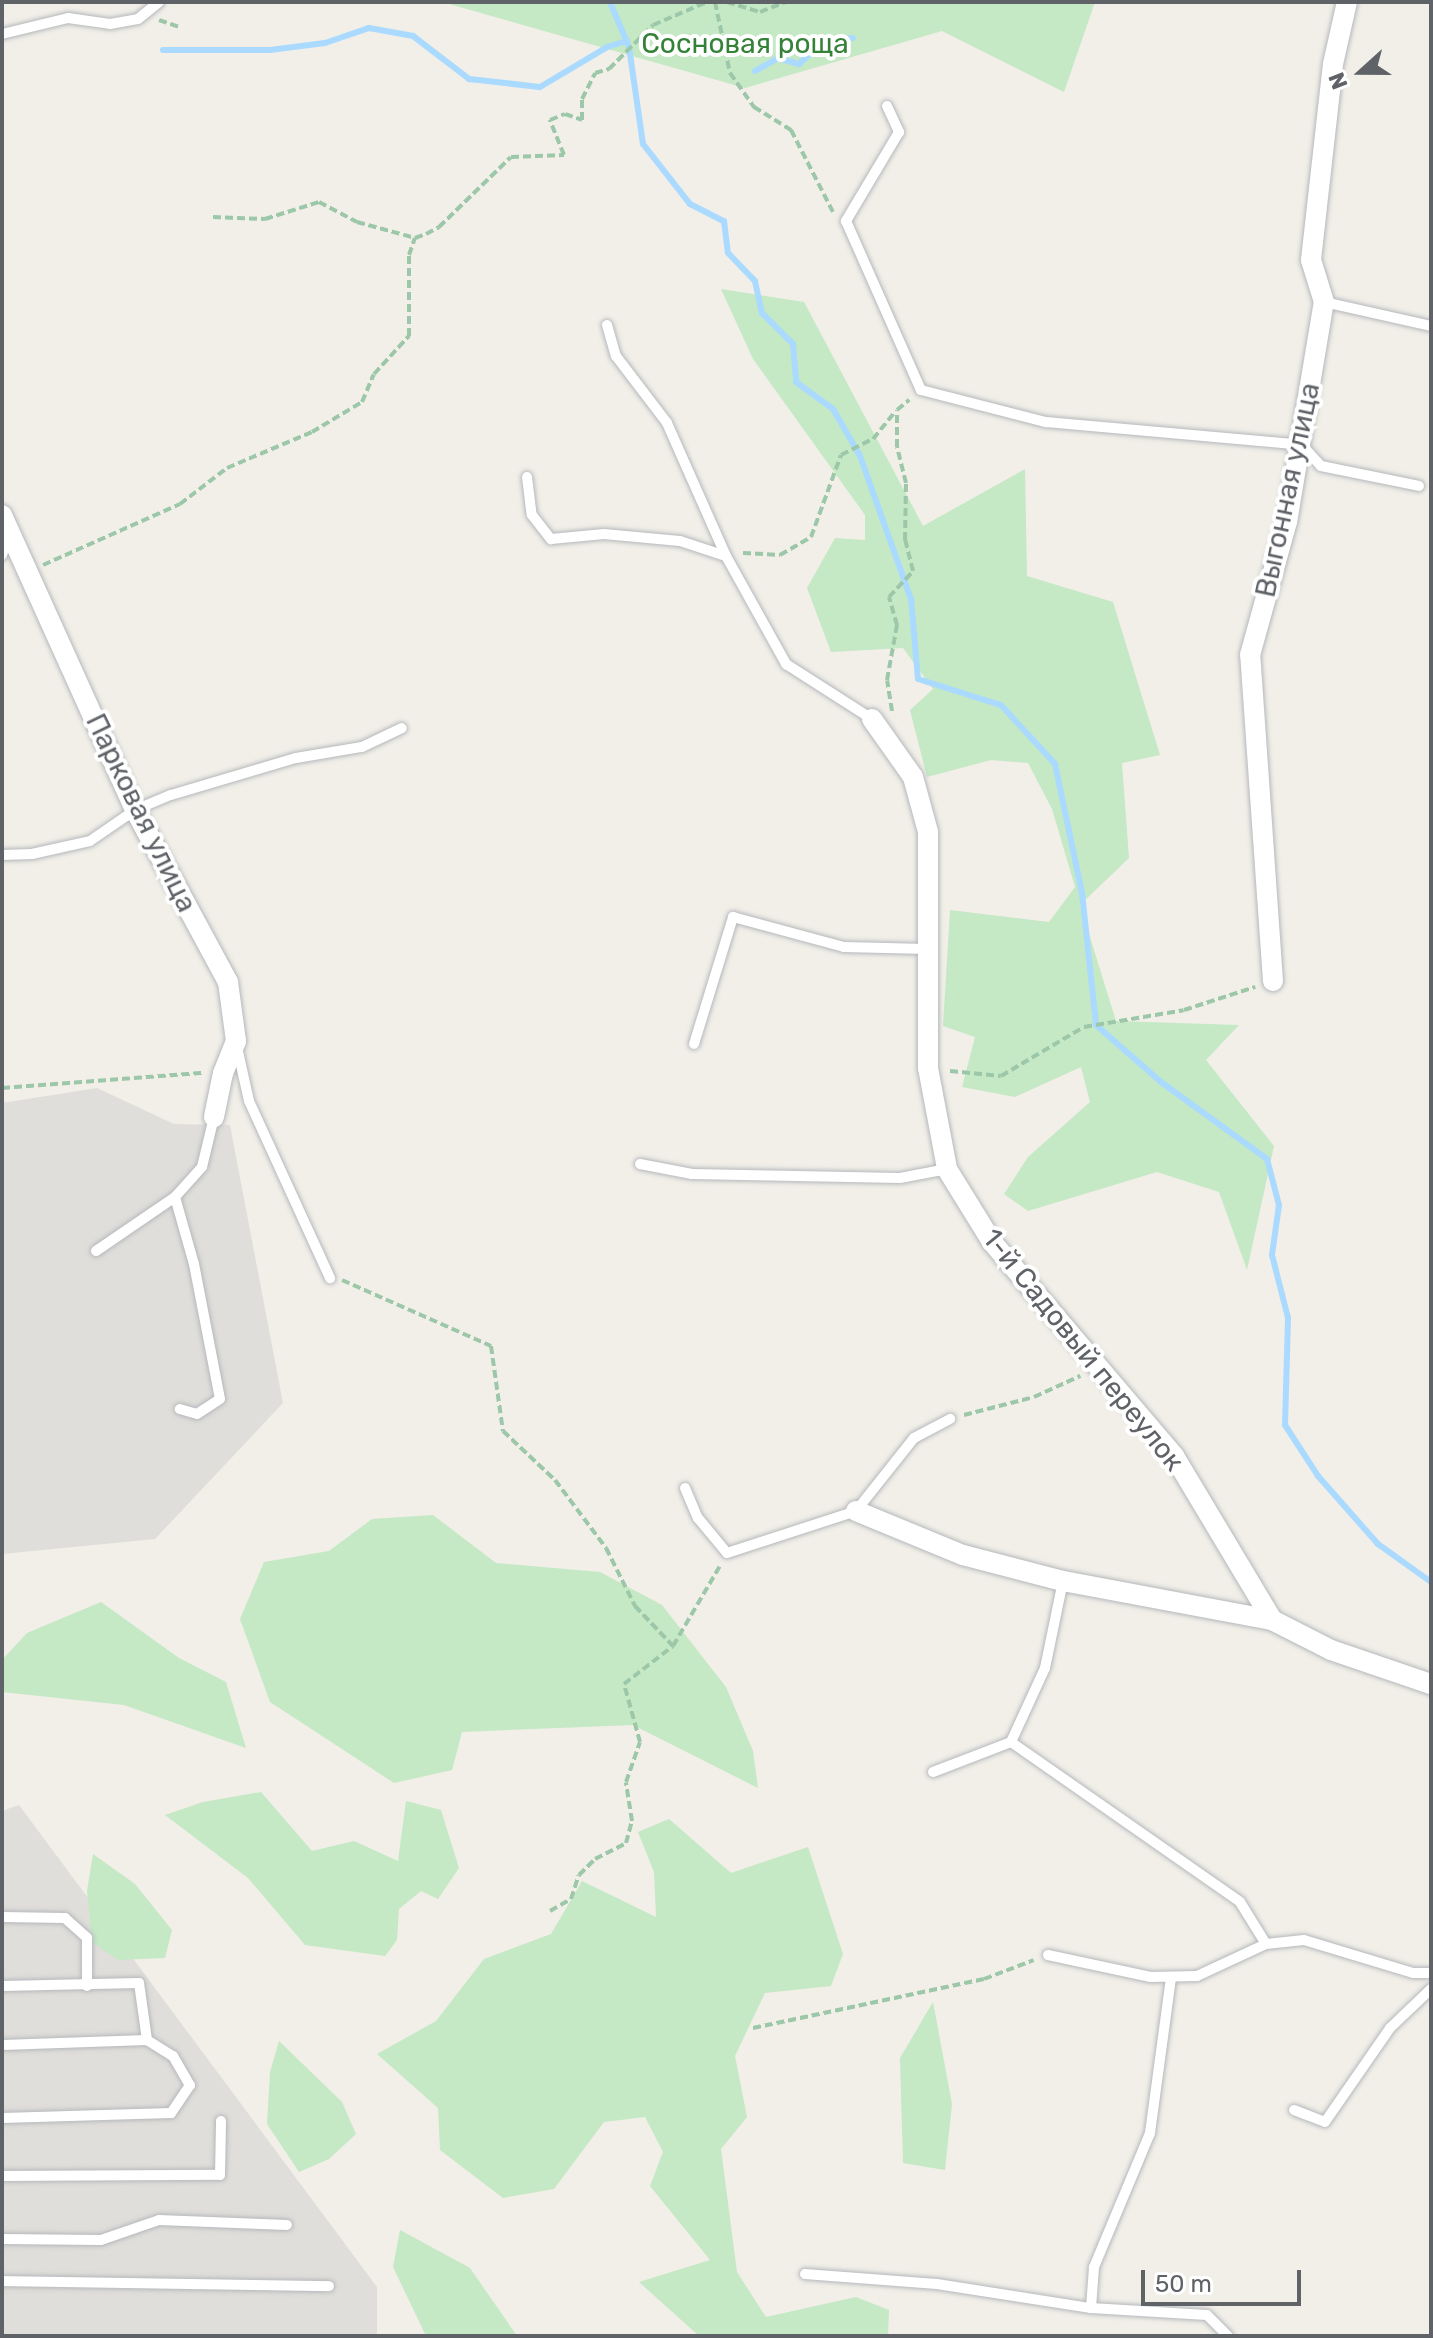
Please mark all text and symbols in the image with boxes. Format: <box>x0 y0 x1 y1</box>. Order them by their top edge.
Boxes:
park label: Сосновая роща <box>641 27 849 61</box>
north arrow <box>1321 32 1401 112</box>
text: N <box>1323 69 1354 93</box>
street label: Выгонная улица <box>1249 380 1327 600</box>
street label: Парковая улица <box>78 708 204 918</box>
street label: 1-й Садовый переулок <box>975 1222 1191 1478</box>
scale bar <box>1145 2254 1305 2304</box>
text: 50 m <box>1155 2270 1212 2298</box>

